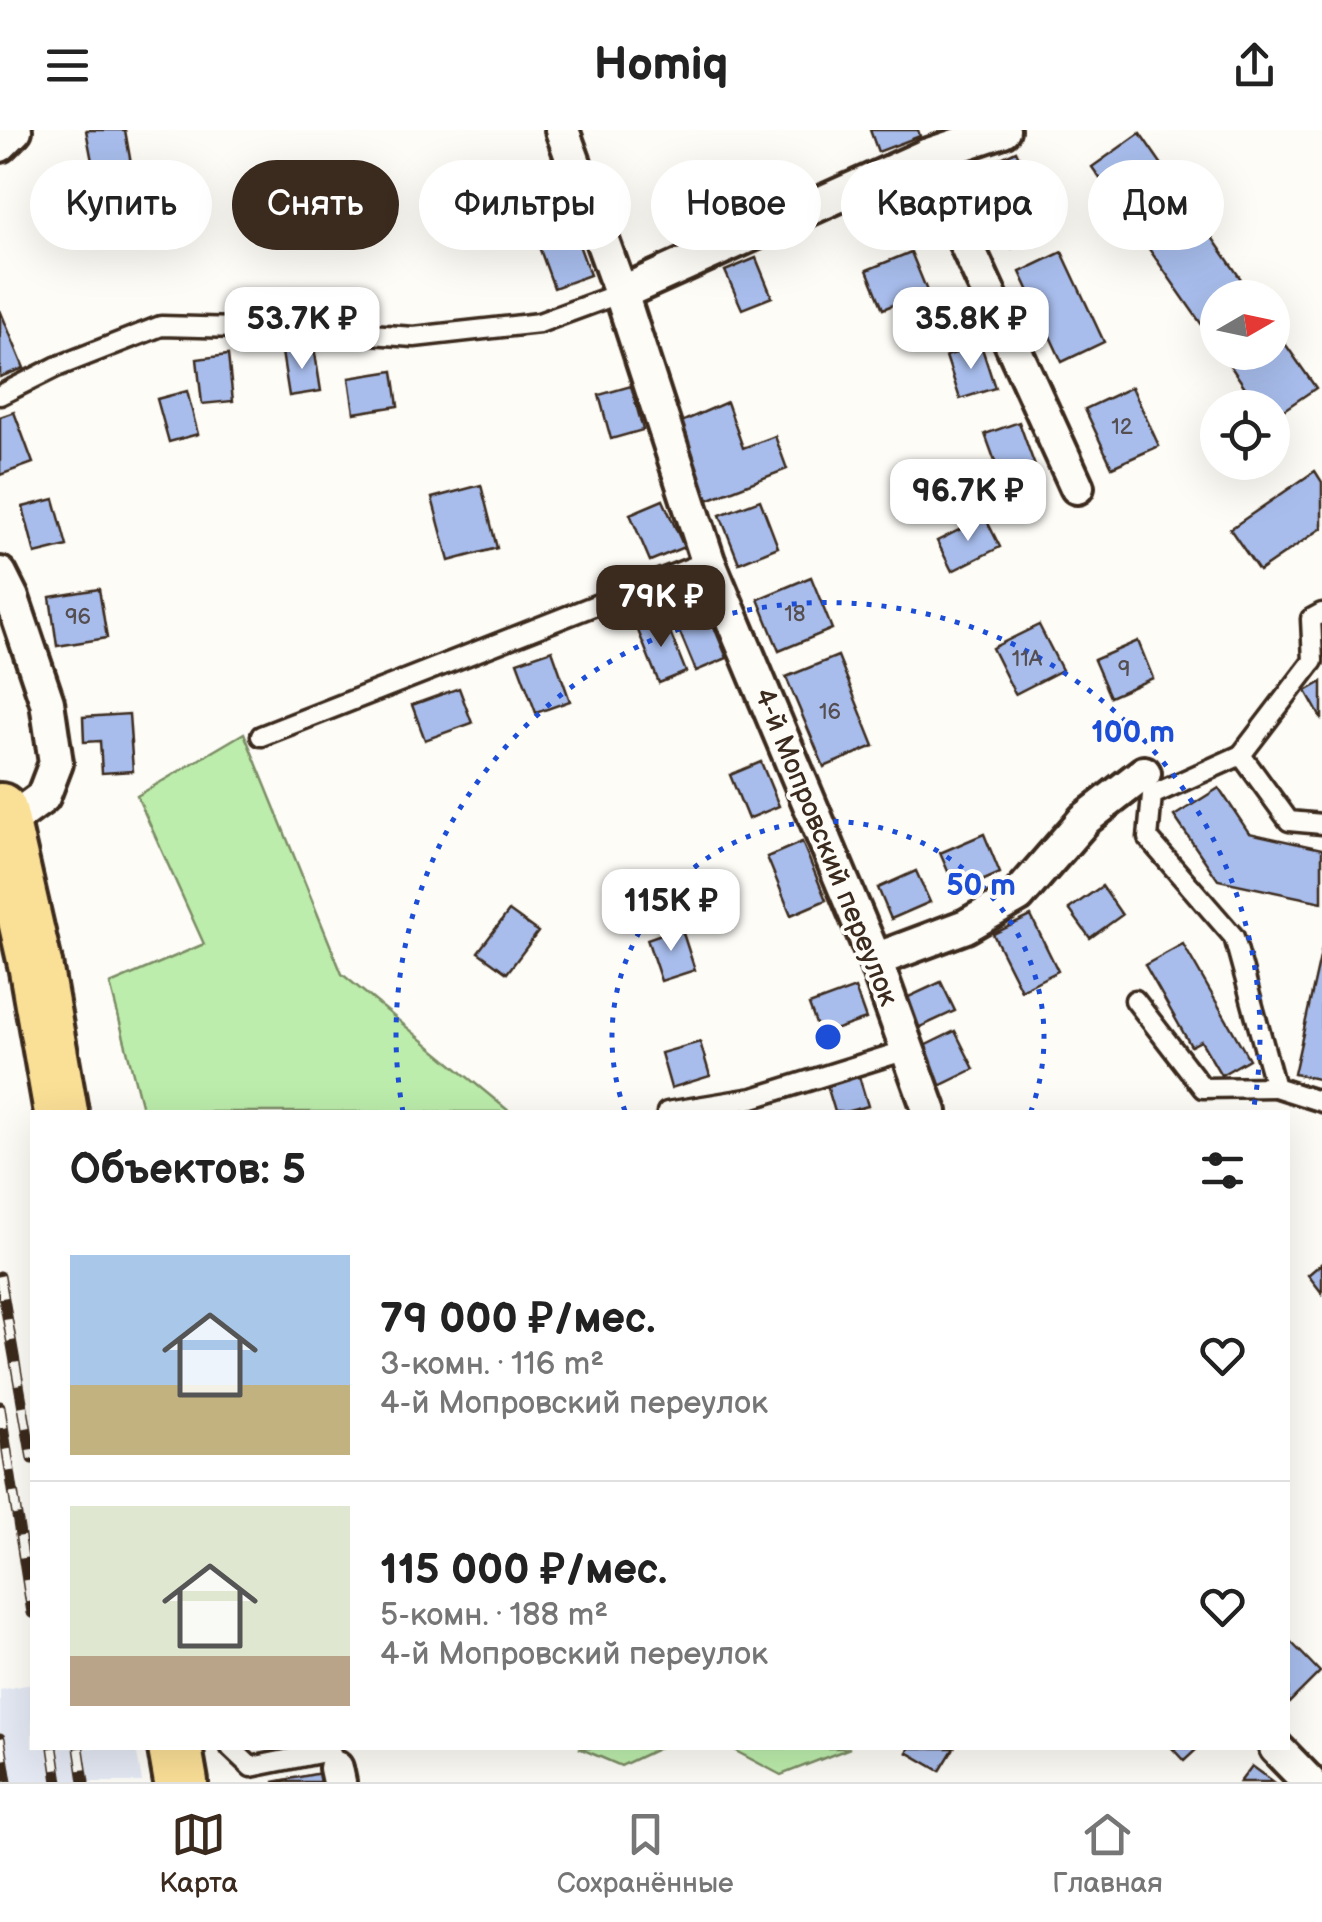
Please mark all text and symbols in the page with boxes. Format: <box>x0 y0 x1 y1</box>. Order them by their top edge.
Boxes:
icon: menu <box>40 38 95 93</box>
text: Homiq <box>594 38 728 93</box>
icon: share <box>1227 38 1282 93</box>
chip: Купить <box>30 160 212 250</box>
chip: Снять <box>232 160 399 250</box>
chip: Фильтры <box>419 160 631 250</box>
chip: Новое <box>651 160 821 250</box>
chip: Квартира <box>841 160 1068 250</box>
chip: Дом <box>1088 160 1224 250</box>
north arrow <box>1200 280 1290 370</box>
map controls <box>1200 280 1290 480</box>
pin: 53.7K ₽ <box>210 287 394 372</box>
pin: 35.8K ₽ <box>879 287 1063 372</box>
text: 53.7K ₽ <box>247 300 357 339</box>
text: 35.8K ₽ <box>915 300 1027 339</box>
button: locate <box>1200 390 1290 480</box>
house number: 12 <box>1111 414 1133 441</box>
pin: 96.7K ₽ <box>876 459 1060 544</box>
text: 96.7K ₽ <box>912 472 1024 511</box>
pin: 79K ₽ <box>591 565 731 650</box>
text: 79K ₽ <box>618 578 704 617</box>
house number: 18 <box>784 601 806 628</box>
house number: 96 <box>65 604 91 631</box>
house number: 11А <box>1012 646 1043 673</box>
house number: 9 <box>1118 656 1130 683</box>
street label: 4-й Мопровский переулок <box>747 683 905 1011</box>
house number: 16 <box>819 699 841 726</box>
text: 100 m <box>1091 715 1175 751</box>
text: 50 m <box>946 868 1016 904</box>
pin: 115K ₽ <box>590 869 752 954</box>
text: 115K ₽ <box>624 882 718 921</box>
centre of rings <box>810 1019 846 1055</box>
icon: filters <box>1195 1143 1250 1198</box>
text: Объектов: 5 <box>70 1145 306 1196</box>
text: 79 000 ₽/мес. <box>380 1294 655 1345</box>
icon: home <box>150 1295 270 1415</box>
icon: heart <box>1195 1328 1250 1383</box>
text: 3-комн. · 116 m² <box>380 1345 604 1384</box>
text: 4-й Мопровский переулок <box>380 1384 768 1423</box>
text: 115 000 ₽/мес. <box>380 1545 667 1596</box>
icon: home <box>150 1546 270 1666</box>
icon: heart <box>1195 1579 1250 1634</box>
text: 5-комн. · 188 m² <box>380 1596 608 1635</box>
text: 4-й Мопровский переулок <box>380 1635 768 1674</box>
tab: Карта <box>159 1807 238 1900</box>
tab: Сохранённые <box>557 1807 734 1900</box>
tab: Главная <box>1052 1807 1163 1900</box>

